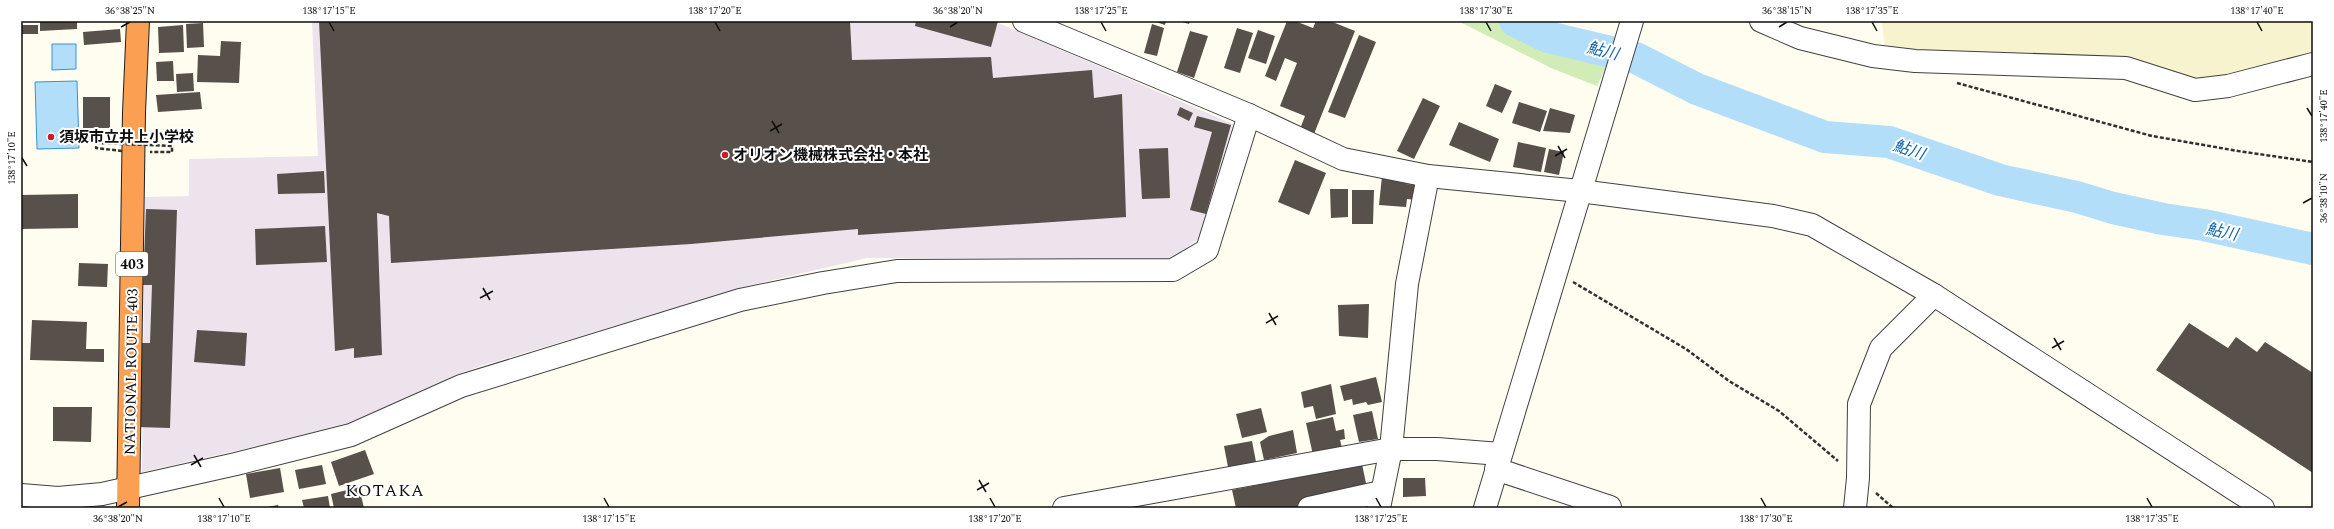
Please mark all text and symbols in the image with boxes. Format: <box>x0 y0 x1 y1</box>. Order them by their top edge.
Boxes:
text: 36°38'25"N <box>105 3 155 19</box>
text: 138°17'15"E <box>302 3 356 19</box>
text: 138°17'20"E <box>688 3 742 19</box>
text: 36°38'20"N <box>933 3 983 19</box>
text: 138°17'25"E <box>1074 3 1128 19</box>
text: 138°17'30"E <box>1459 3 1513 19</box>
text: 36°38'15"N <box>1762 3 1812 19</box>
text: 138°17'35"E <box>1845 3 1899 19</box>
text: 138°17'40"E <box>2230 3 2284 19</box>
water label: 鮎川 <box>1584 35 1623 67</box>
text: 138°17'40"E <box>2316 89 2332 143</box>
place label: 須坂市立井上小学校 <box>59 126 194 149</box>
text: 138°17'10"E <box>4 131 20 185</box>
marker: 須坂市立井上小学校 <box>46 132 56 142</box>
water label: 鮎川 <box>1890 134 1930 167</box>
place label: オリオン機械株式会社・本社 <box>733 144 928 167</box>
marker: オリオン機械株式会社・本社 <box>720 150 730 160</box>
text: 36°38'10"N <box>2316 173 2332 223</box>
water label: 鮎川 <box>2204 217 2242 247</box>
road number: 403 <box>116 252 148 276</box>
street label: NATIONAL ROUTE 403 <box>119 288 144 455</box>
district label: KOTAKA <box>345 478 425 504</box>
text: 36°38'20"N <box>93 511 143 527</box>
text: 138°17'10"E <box>197 511 251 527</box>
text: 138°17'15"E <box>582 511 636 527</box>
text: 138°17'20"E <box>968 511 1022 527</box>
text: 138°17'25"E <box>1354 511 1408 527</box>
text: 138°17'30"E <box>1739 511 1793 527</box>
text: 138°17'35"E <box>2125 511 2179 527</box>

